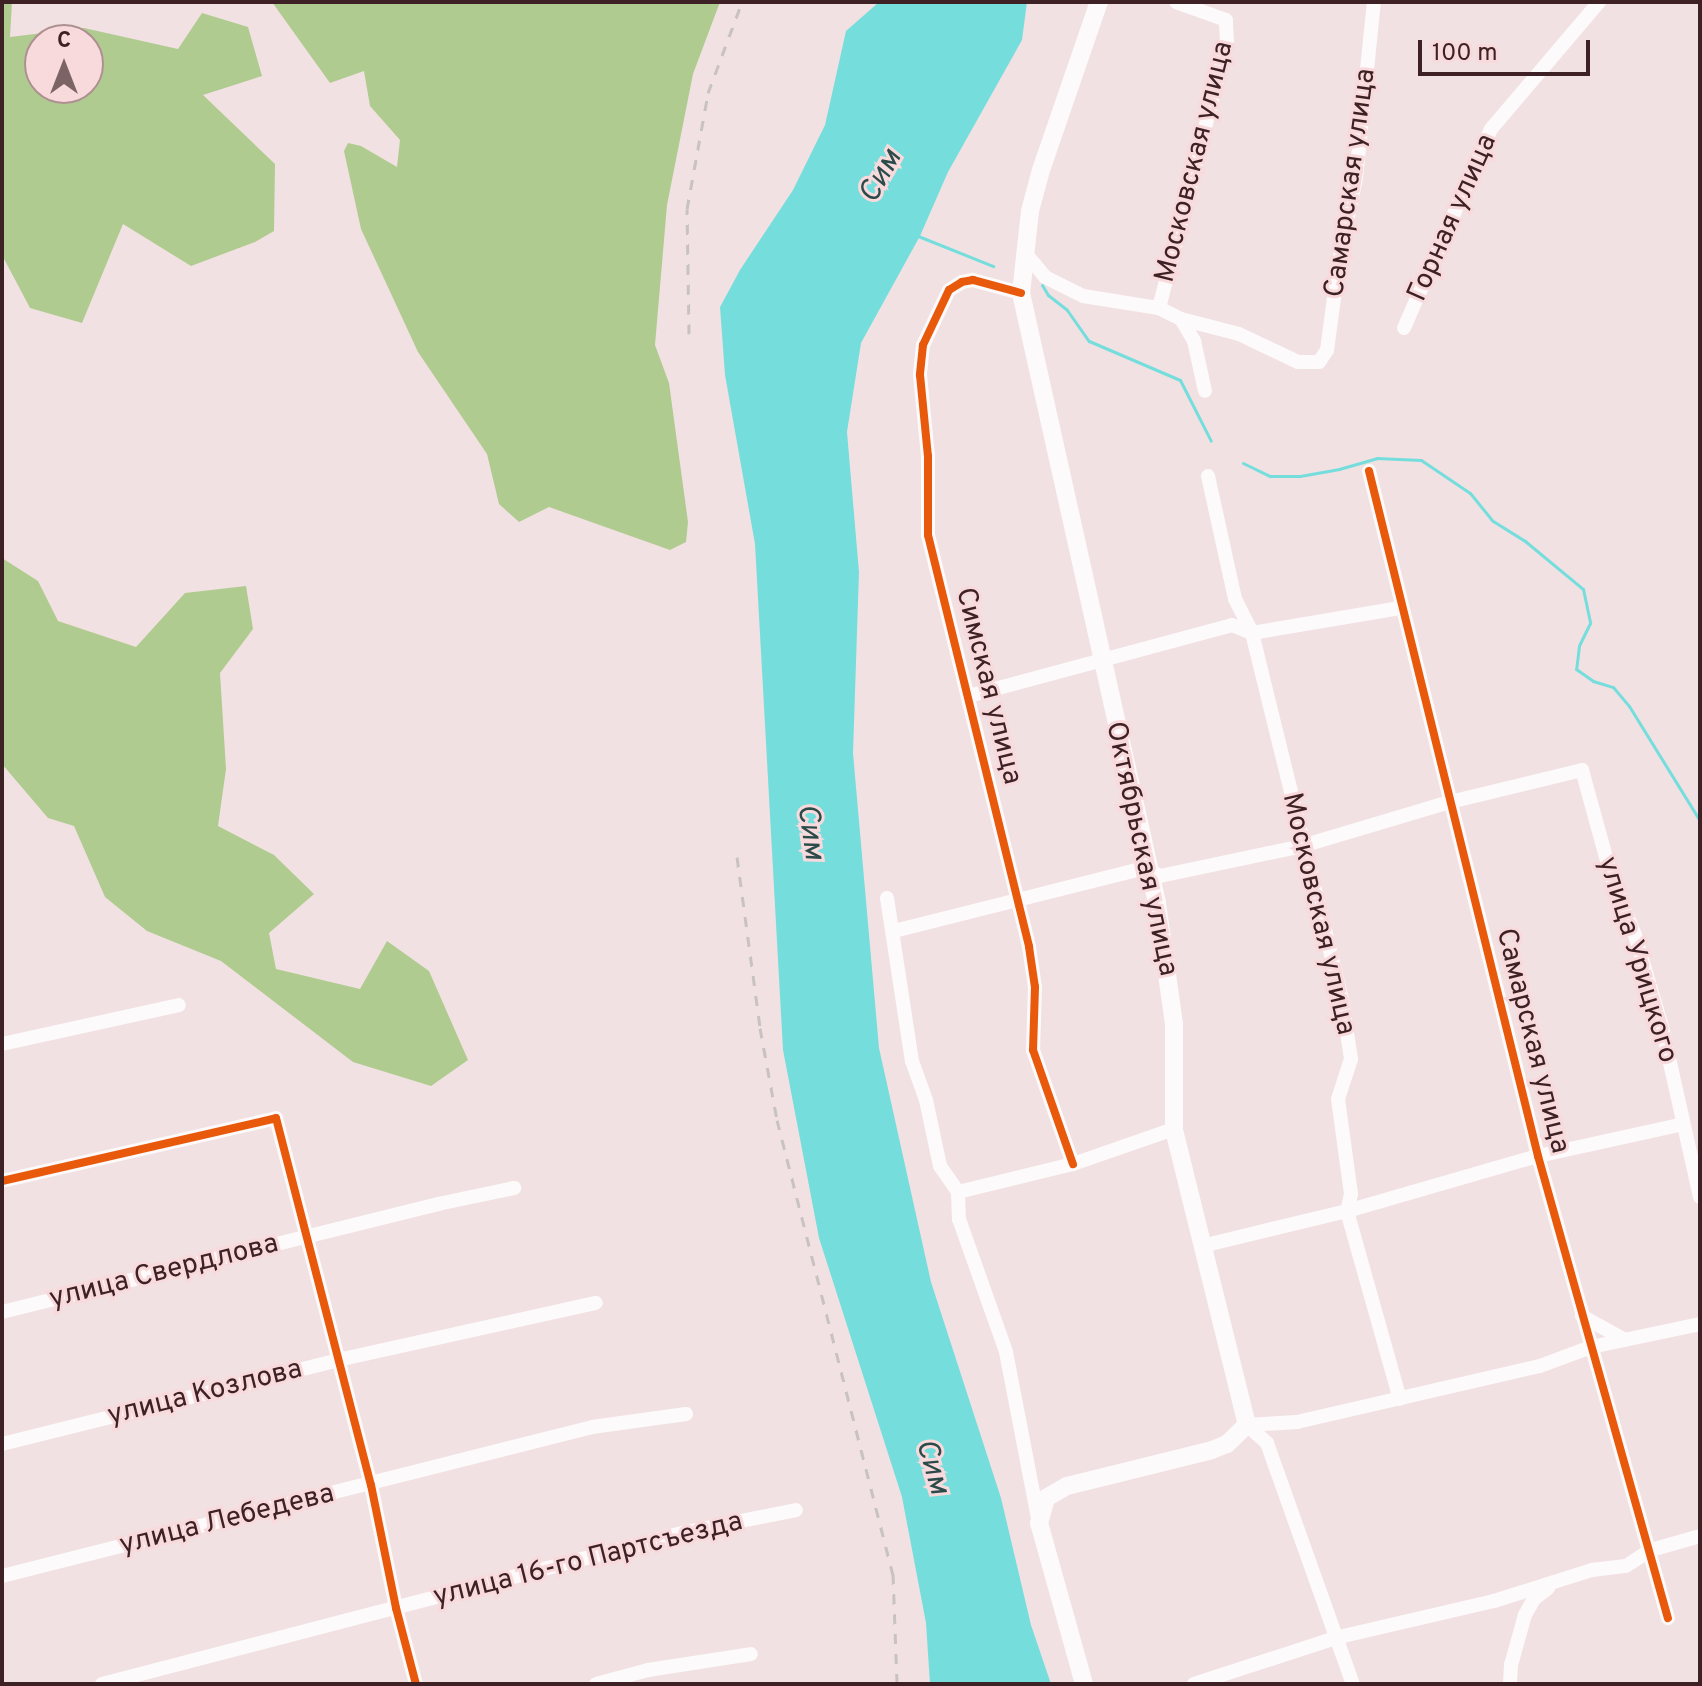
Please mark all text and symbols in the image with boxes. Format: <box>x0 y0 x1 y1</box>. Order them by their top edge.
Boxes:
north arrow <box>24 24 104 104</box>
scale bar <box>1422 24 1594 74</box>
text: С <box>57 28 71 55</box>
street label: Московская улица <box>1149 38 1241 286</box>
text: 100 m <box>1432 39 1498 69</box>
street label: Самарская улица <box>1318 66 1384 300</box>
street label: Горная улица <box>1401 129 1505 307</box>
water label: Сим <box>853 144 911 210</box>
street label: Симская улица <box>947 584 1029 788</box>
street label: Октябрьская улица <box>1098 719 1184 979</box>
street label: Московская улица <box>1274 790 1362 1038</box>
water label: Сим <box>787 802 831 862</box>
street label: улица Урицкого <box>1590 853 1684 1067</box>
street label: Самарская улица <box>1488 925 1576 1157</box>
street label: улица Свердлова <box>46 1227 282 1317</box>
street label: улица Козлова <box>104 1353 306 1433</box>
water label: Сим <box>906 1435 956 1499</box>
street label: улица Лебедева <box>116 1477 338 1563</box>
street label: улица 16-го Партсъезда <box>430 1505 746 1615</box>

